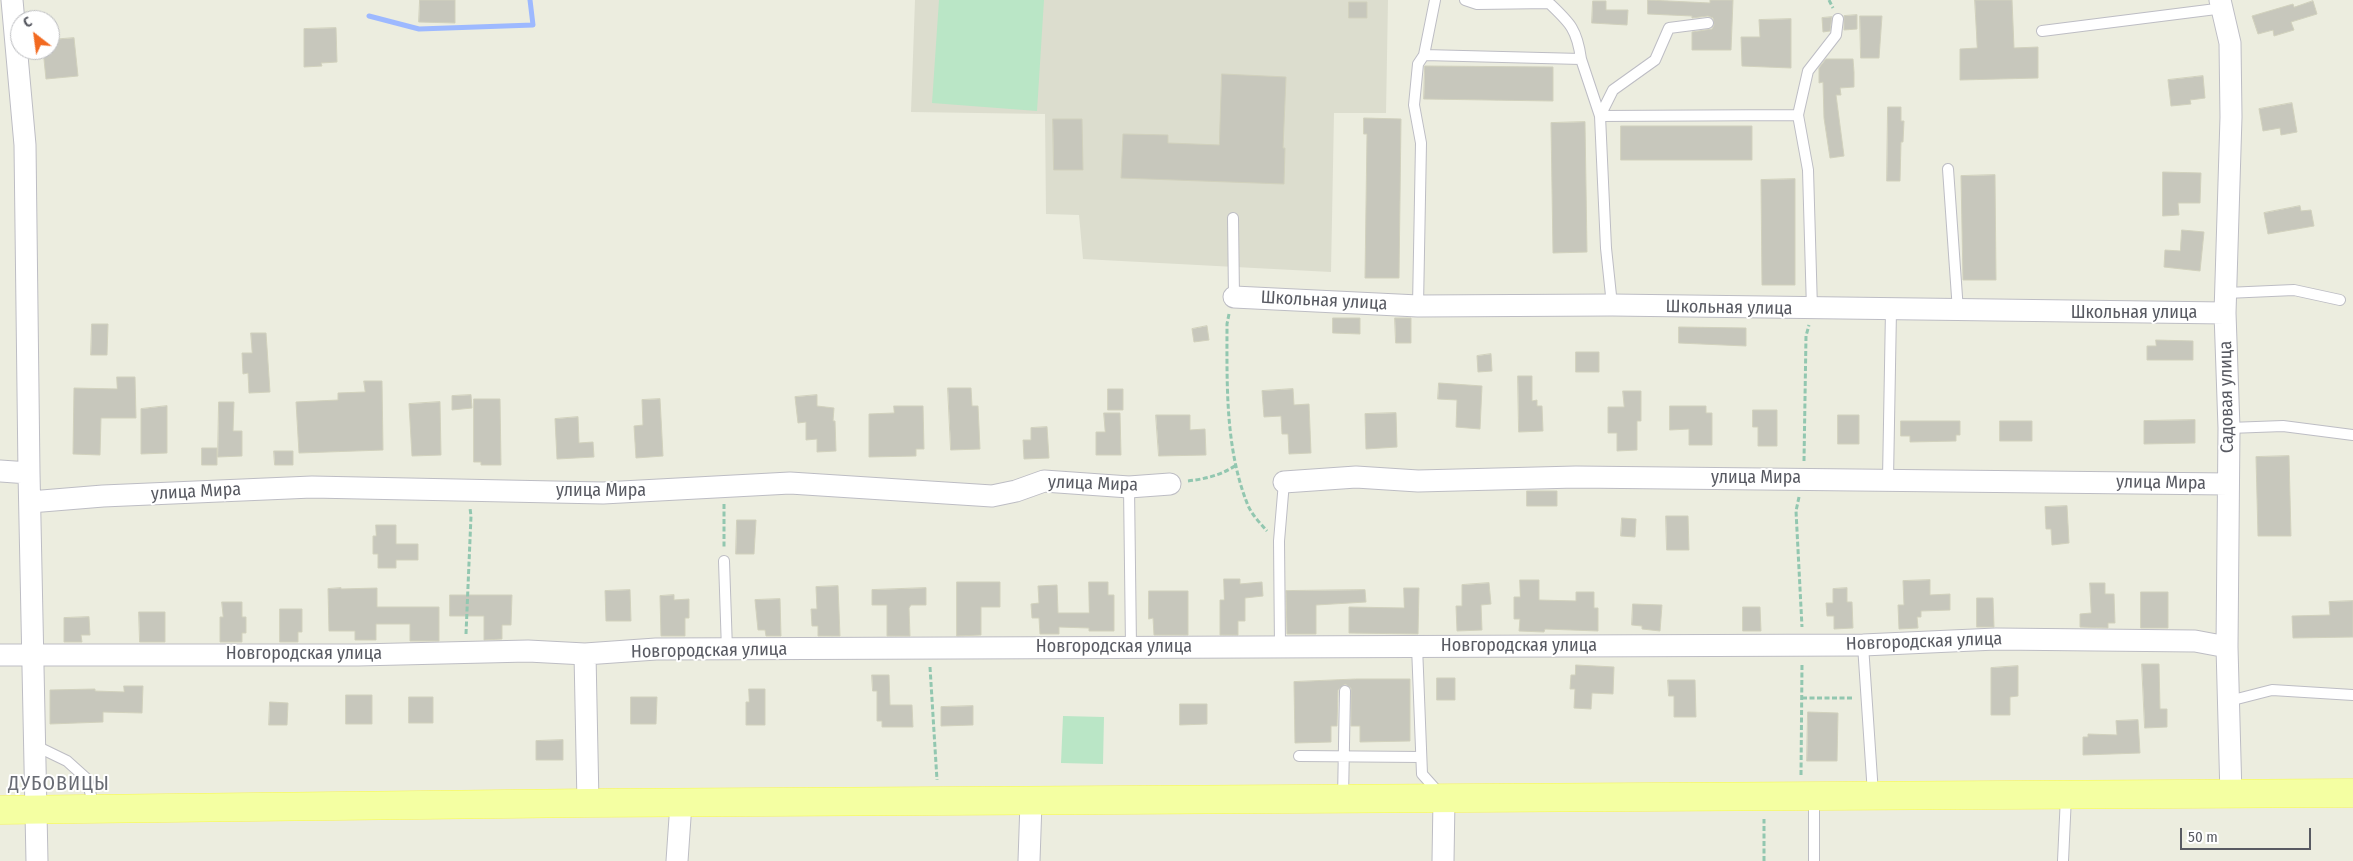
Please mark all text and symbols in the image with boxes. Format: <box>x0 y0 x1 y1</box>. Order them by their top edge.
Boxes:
north arrow <box>10 10 60 60</box>
text: С <box>20 13 35 32</box>
street label: Школьная улица <box>1260 287 1388 315</box>
street label: Школьная улица <box>1665 296 1793 320</box>
street label: Школьная улица <box>2071 302 2197 324</box>
street label: Садовая улица <box>2215 341 2239 453</box>
street label: улица Мира <box>1711 467 1801 489</box>
street label: улица Мира <box>2116 471 2206 495</box>
street label: улица Мира <box>1048 472 1138 496</box>
street label: улица Мира <box>150 479 242 505</box>
street label: улица Мира <box>556 480 646 502</box>
street label: Новгородская улица <box>1846 628 2002 656</box>
street label: Новгородская улица <box>1441 635 1597 657</box>
street label: Новгородская улица <box>1036 636 1192 658</box>
street label: Новгородская улица <box>631 639 787 663</box>
street label: Новгородская улица <box>226 643 382 665</box>
district label: ДУБОВИЦЫ <box>7 772 111 796</box>
scale bar <box>2183 818 2314 850</box>
text: 50 m <box>2188 828 2218 846</box>

